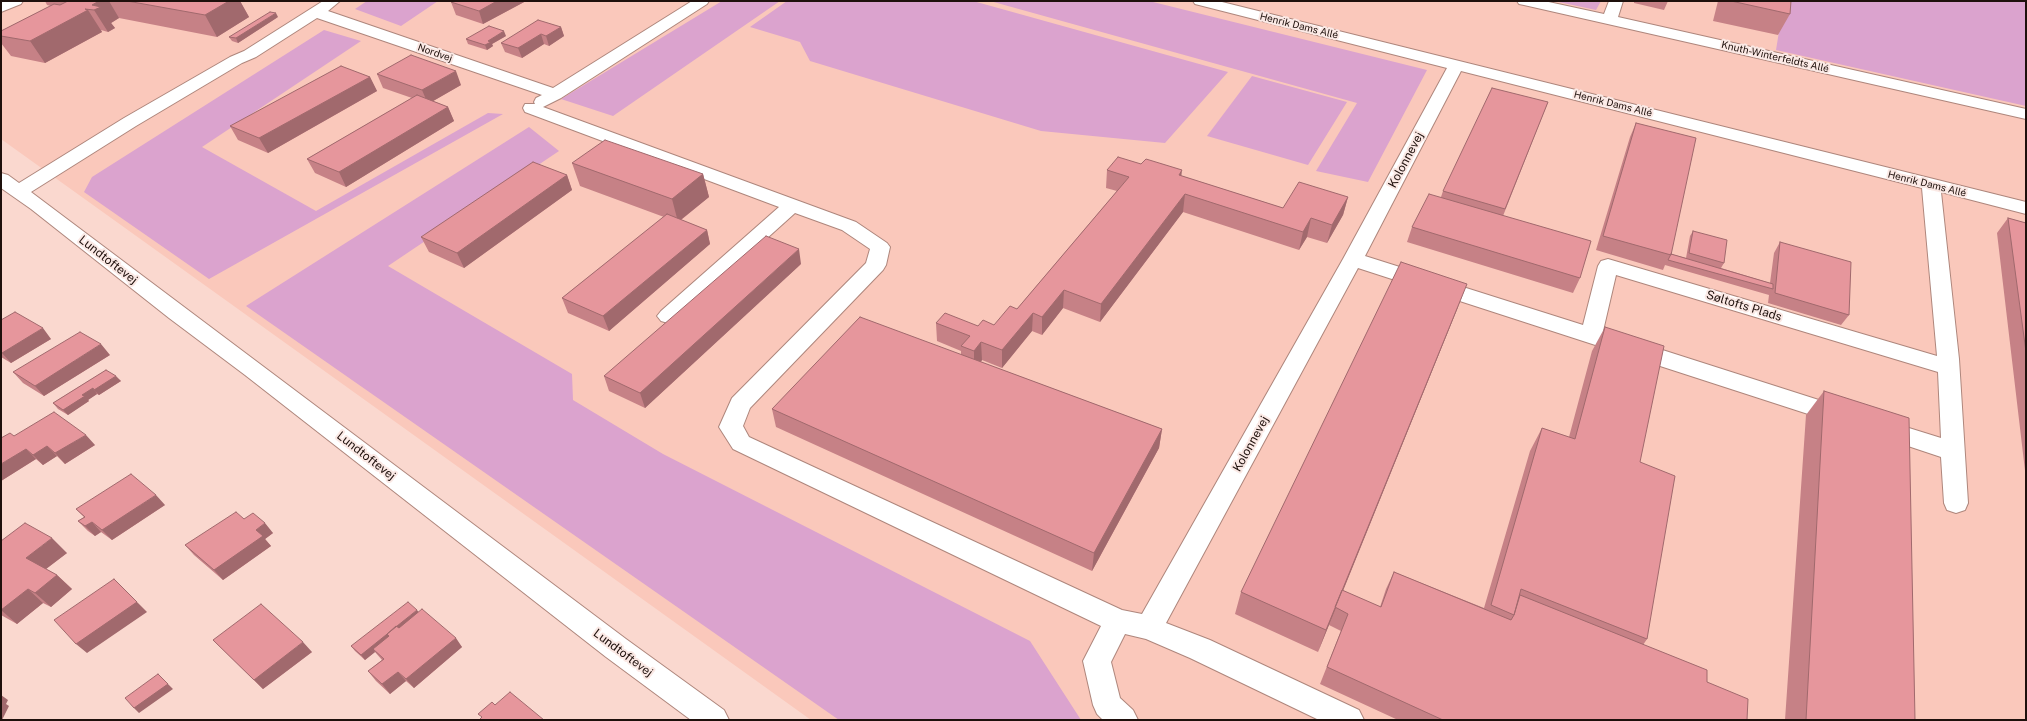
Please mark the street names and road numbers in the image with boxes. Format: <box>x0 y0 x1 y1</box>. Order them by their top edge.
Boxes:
street label: Henrik Dams Allé <box>1258 10 1340 42</box>
street label: Knuth-Winterfeldts Allé <box>1720 39 1830 75</box>
street label: Nordvej <box>416 41 454 65</box>
street label: Henrik Dams Allé <box>1572 88 1654 120</box>
street label: Kolonnevej <box>1385 130 1427 190</box>
street label: Henrik Dams Allé <box>1886 168 1968 200</box>
street label: Lundtoftevej <box>76 233 140 287</box>
street label: Søltofts Plads <box>1704 288 1784 324</box>
street label: Kolonnevej <box>1230 414 1272 474</box>
street label: Lundtoftevej <box>334 429 398 483</box>
street label: Lundtoftevej <box>590 626 656 680</box>

